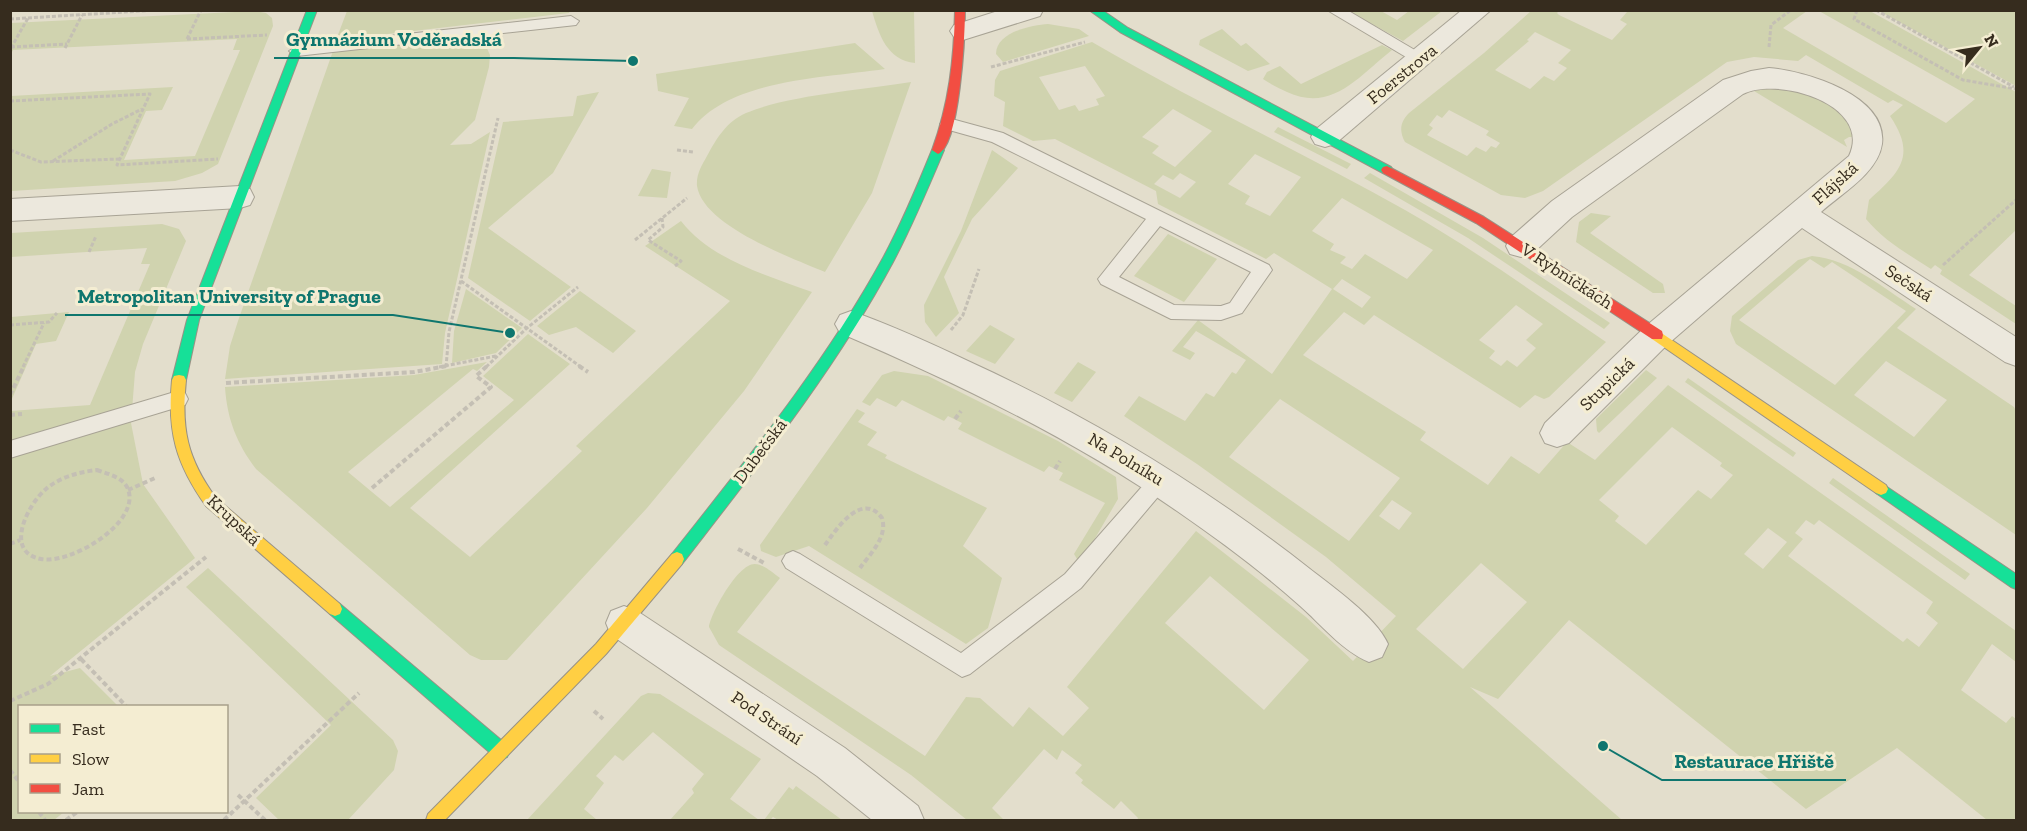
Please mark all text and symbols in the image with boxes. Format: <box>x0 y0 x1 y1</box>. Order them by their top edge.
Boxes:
north arrow <box>1949 18 2009 78</box>
callout: Gymnázium Voděradská <box>274 20 514 58</box>
text: Gymnázium Voděradská <box>286 27 502 51</box>
text: N <box>1980 31 2003 51</box>
street label: Foerstrova <box>1362 39 1442 109</box>
street label: Flájská <box>1808 157 1863 209</box>
street label: V Rybníčkách <box>1516 238 1617 314</box>
street label: Sečská <box>1881 260 1937 307</box>
callout: Metropolitan University of Prague <box>65 277 393 315</box>
text: Metropolitan University of Prague <box>77 284 381 308</box>
street label: Stupická <box>1575 352 1639 415</box>
street label: Dubečská <box>729 414 792 488</box>
street label: Na Polníku <box>1084 428 1168 490</box>
street label: Krupská <box>203 490 266 550</box>
street label: Pod Strání <box>727 686 807 750</box>
legend <box>18 705 228 813</box>
text: Fast <box>72 718 105 740</box>
callout: Restaurace Hřiště <box>1662 742 1846 780</box>
text: Slow <box>72 748 109 770</box>
text: Restaurace Hřiště <box>1674 749 1834 773</box>
text: Jam <box>72 778 104 800</box>

